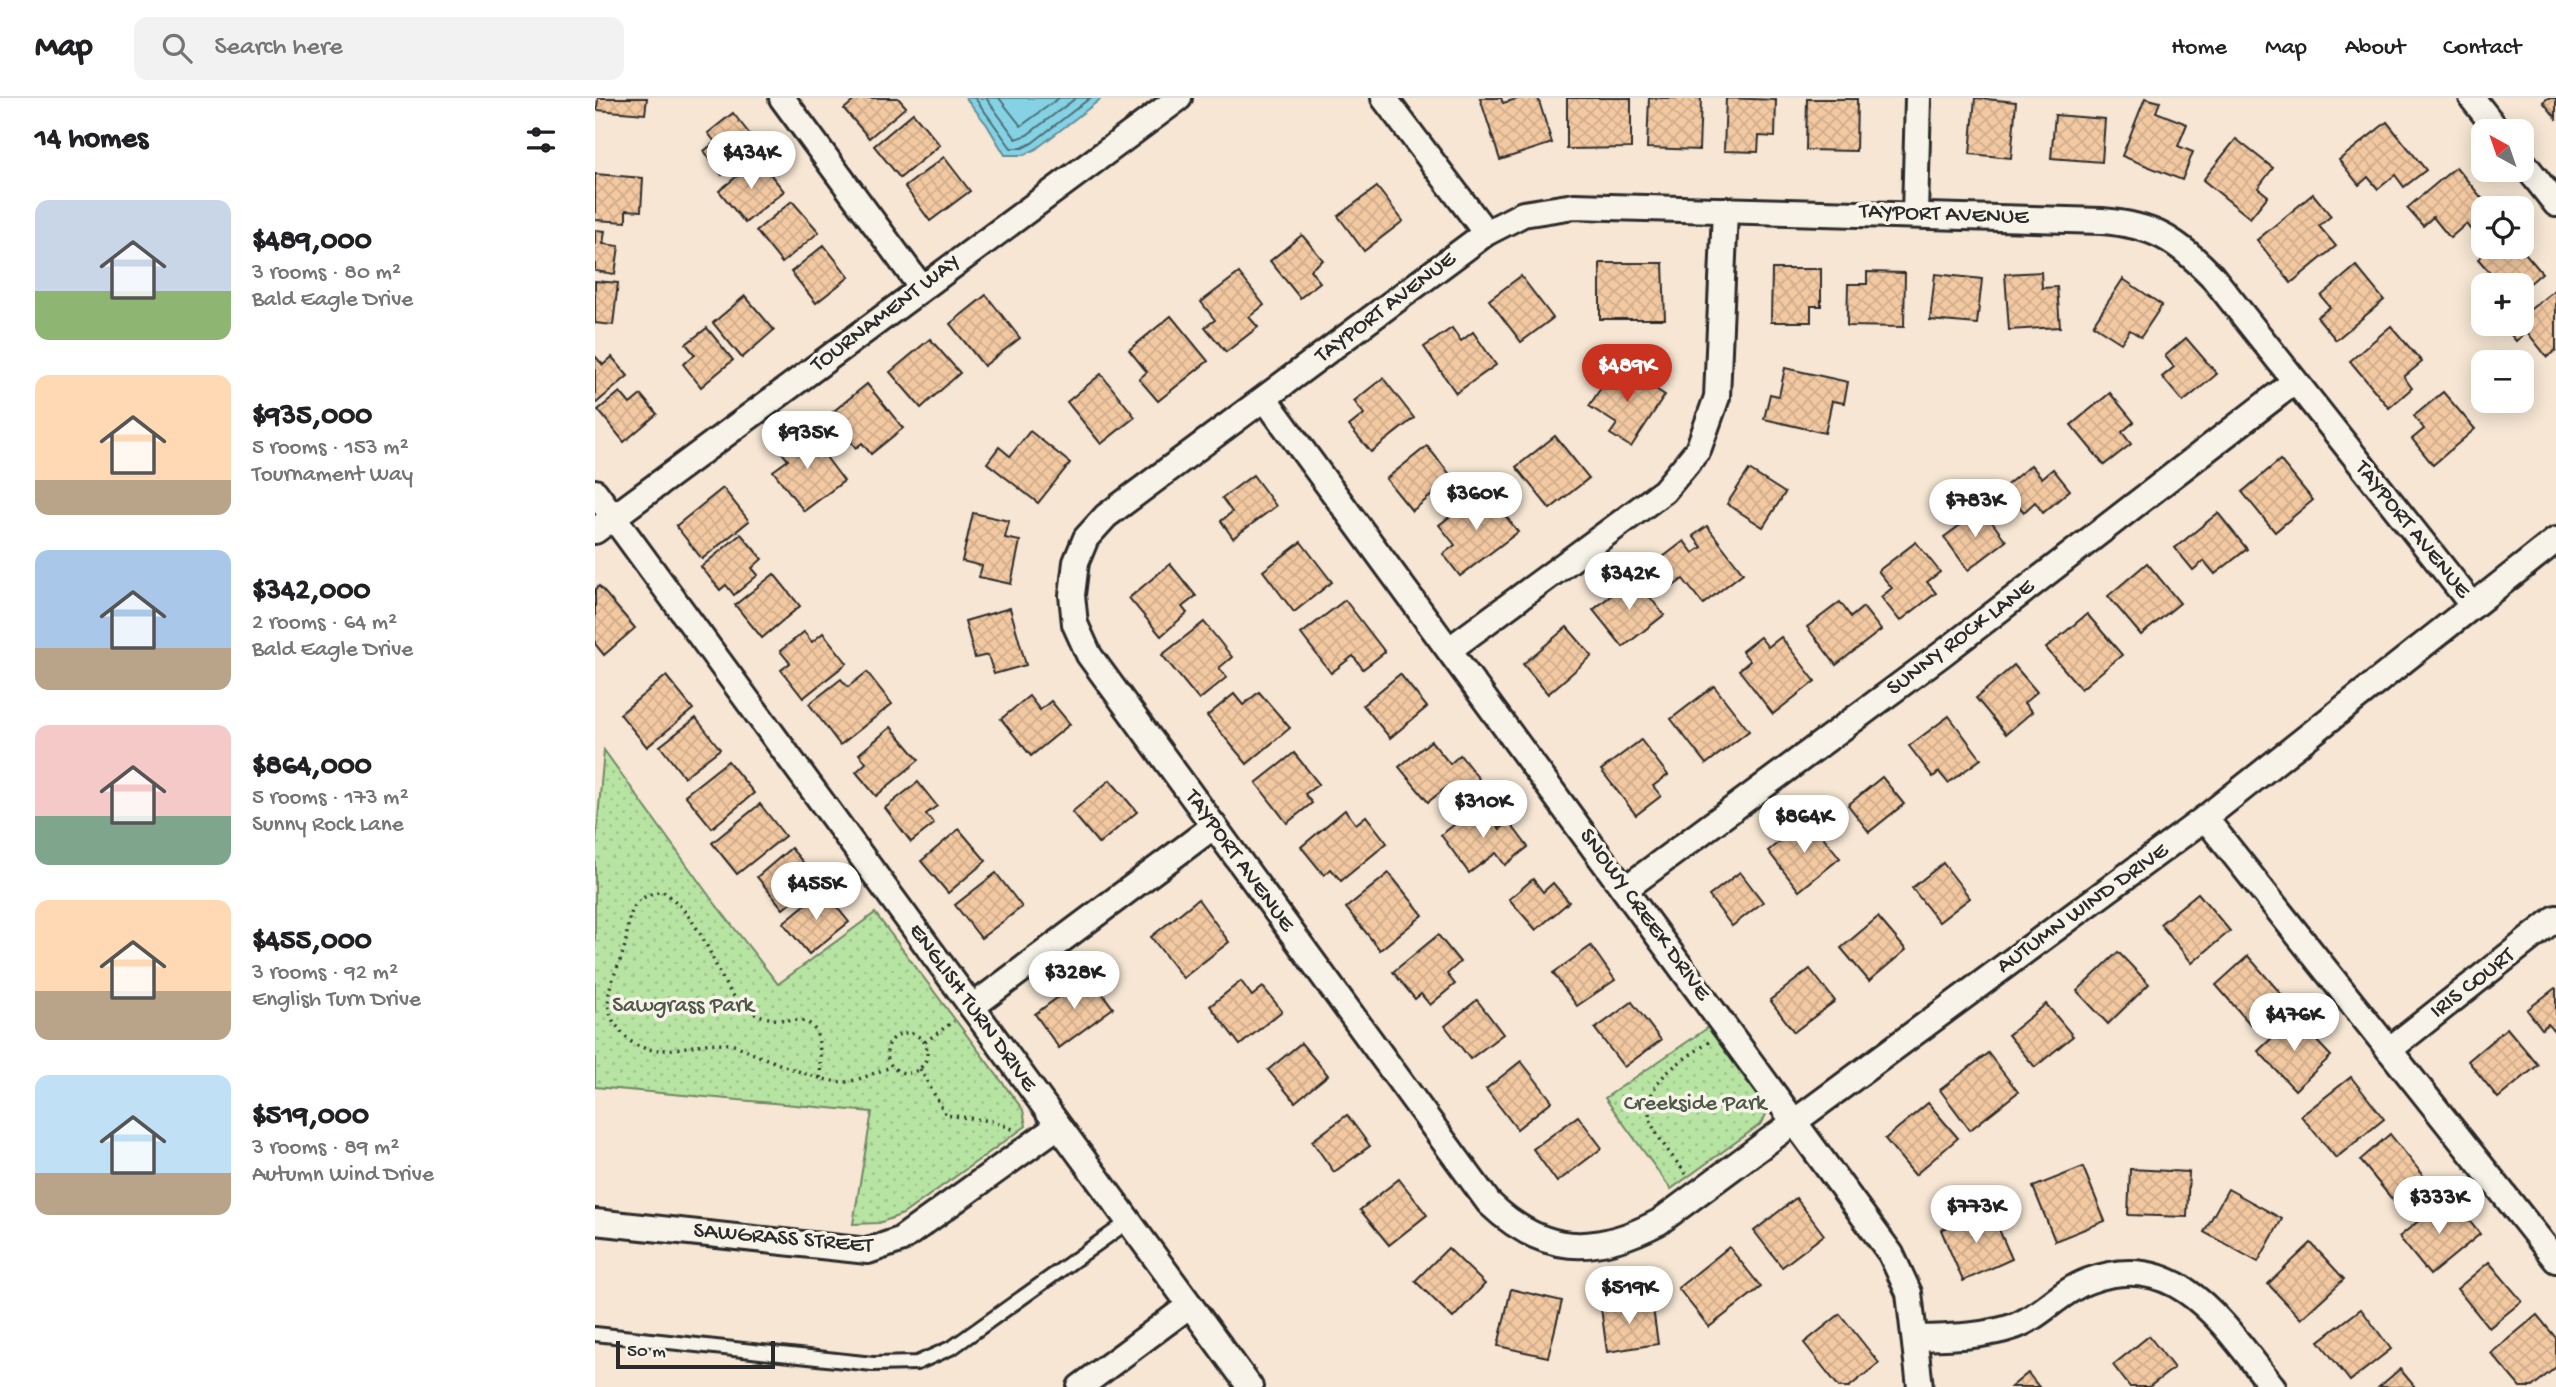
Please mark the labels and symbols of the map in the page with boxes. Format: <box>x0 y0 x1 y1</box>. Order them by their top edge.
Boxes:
north arrow <box>2471 119 2534 182</box>
pin: $434K <box>702 132 800 191</box>
street label: TAYPORT AVENUE <box>1857 198 2031 232</box>
street label: TAYPORT AVENUE <box>1309 245 1463 371</box>
street label: TOURNAMENT WAY <box>804 249 966 380</box>
pin: $489K <box>1578 344 1676 404</box>
pin: $935K <box>758 412 856 471</box>
street label: TAYPORT AVENUE <box>2347 454 2477 606</box>
pin: $360K <box>1427 472 1525 532</box>
pin: $783K <box>1926 480 2024 539</box>
pin: $342K <box>1580 552 1678 612</box>
street label: SUNNY ROCK LANE <box>1882 573 2041 702</box>
pin: $310K <box>1434 780 1532 840</box>
street label: TAYPORT AVENUE <box>1177 783 1301 939</box>
pin: $864K <box>1755 796 1853 855</box>
street label: SNOWY CREEK DRIVE <box>1572 824 1716 1008</box>
street label: AUTUMN WIND DRIVE <box>1992 837 2175 980</box>
pin: $455K <box>767 862 865 922</box>
street label: ENGLISH TURN DRIVE <box>902 919 1043 1099</box>
street label: IRIS COURT <box>2425 942 2521 1025</box>
pin: $328K <box>1025 951 1123 1011</box>
park label: Sawgrass Park <box>612 993 756 1020</box>
pin: $476K <box>2245 993 2343 1053</box>
park label: Creekside Park <box>1624 1091 1769 1118</box>
pin: $333K <box>2390 1176 2488 1236</box>
pin: $773K <box>1927 1186 2025 1245</box>
street label: SAWGRASS STREET <box>692 1218 875 1260</box>
pin: $519K <box>1580 1266 1678 1326</box>
scale bar <box>616 1338 775 1370</box>

